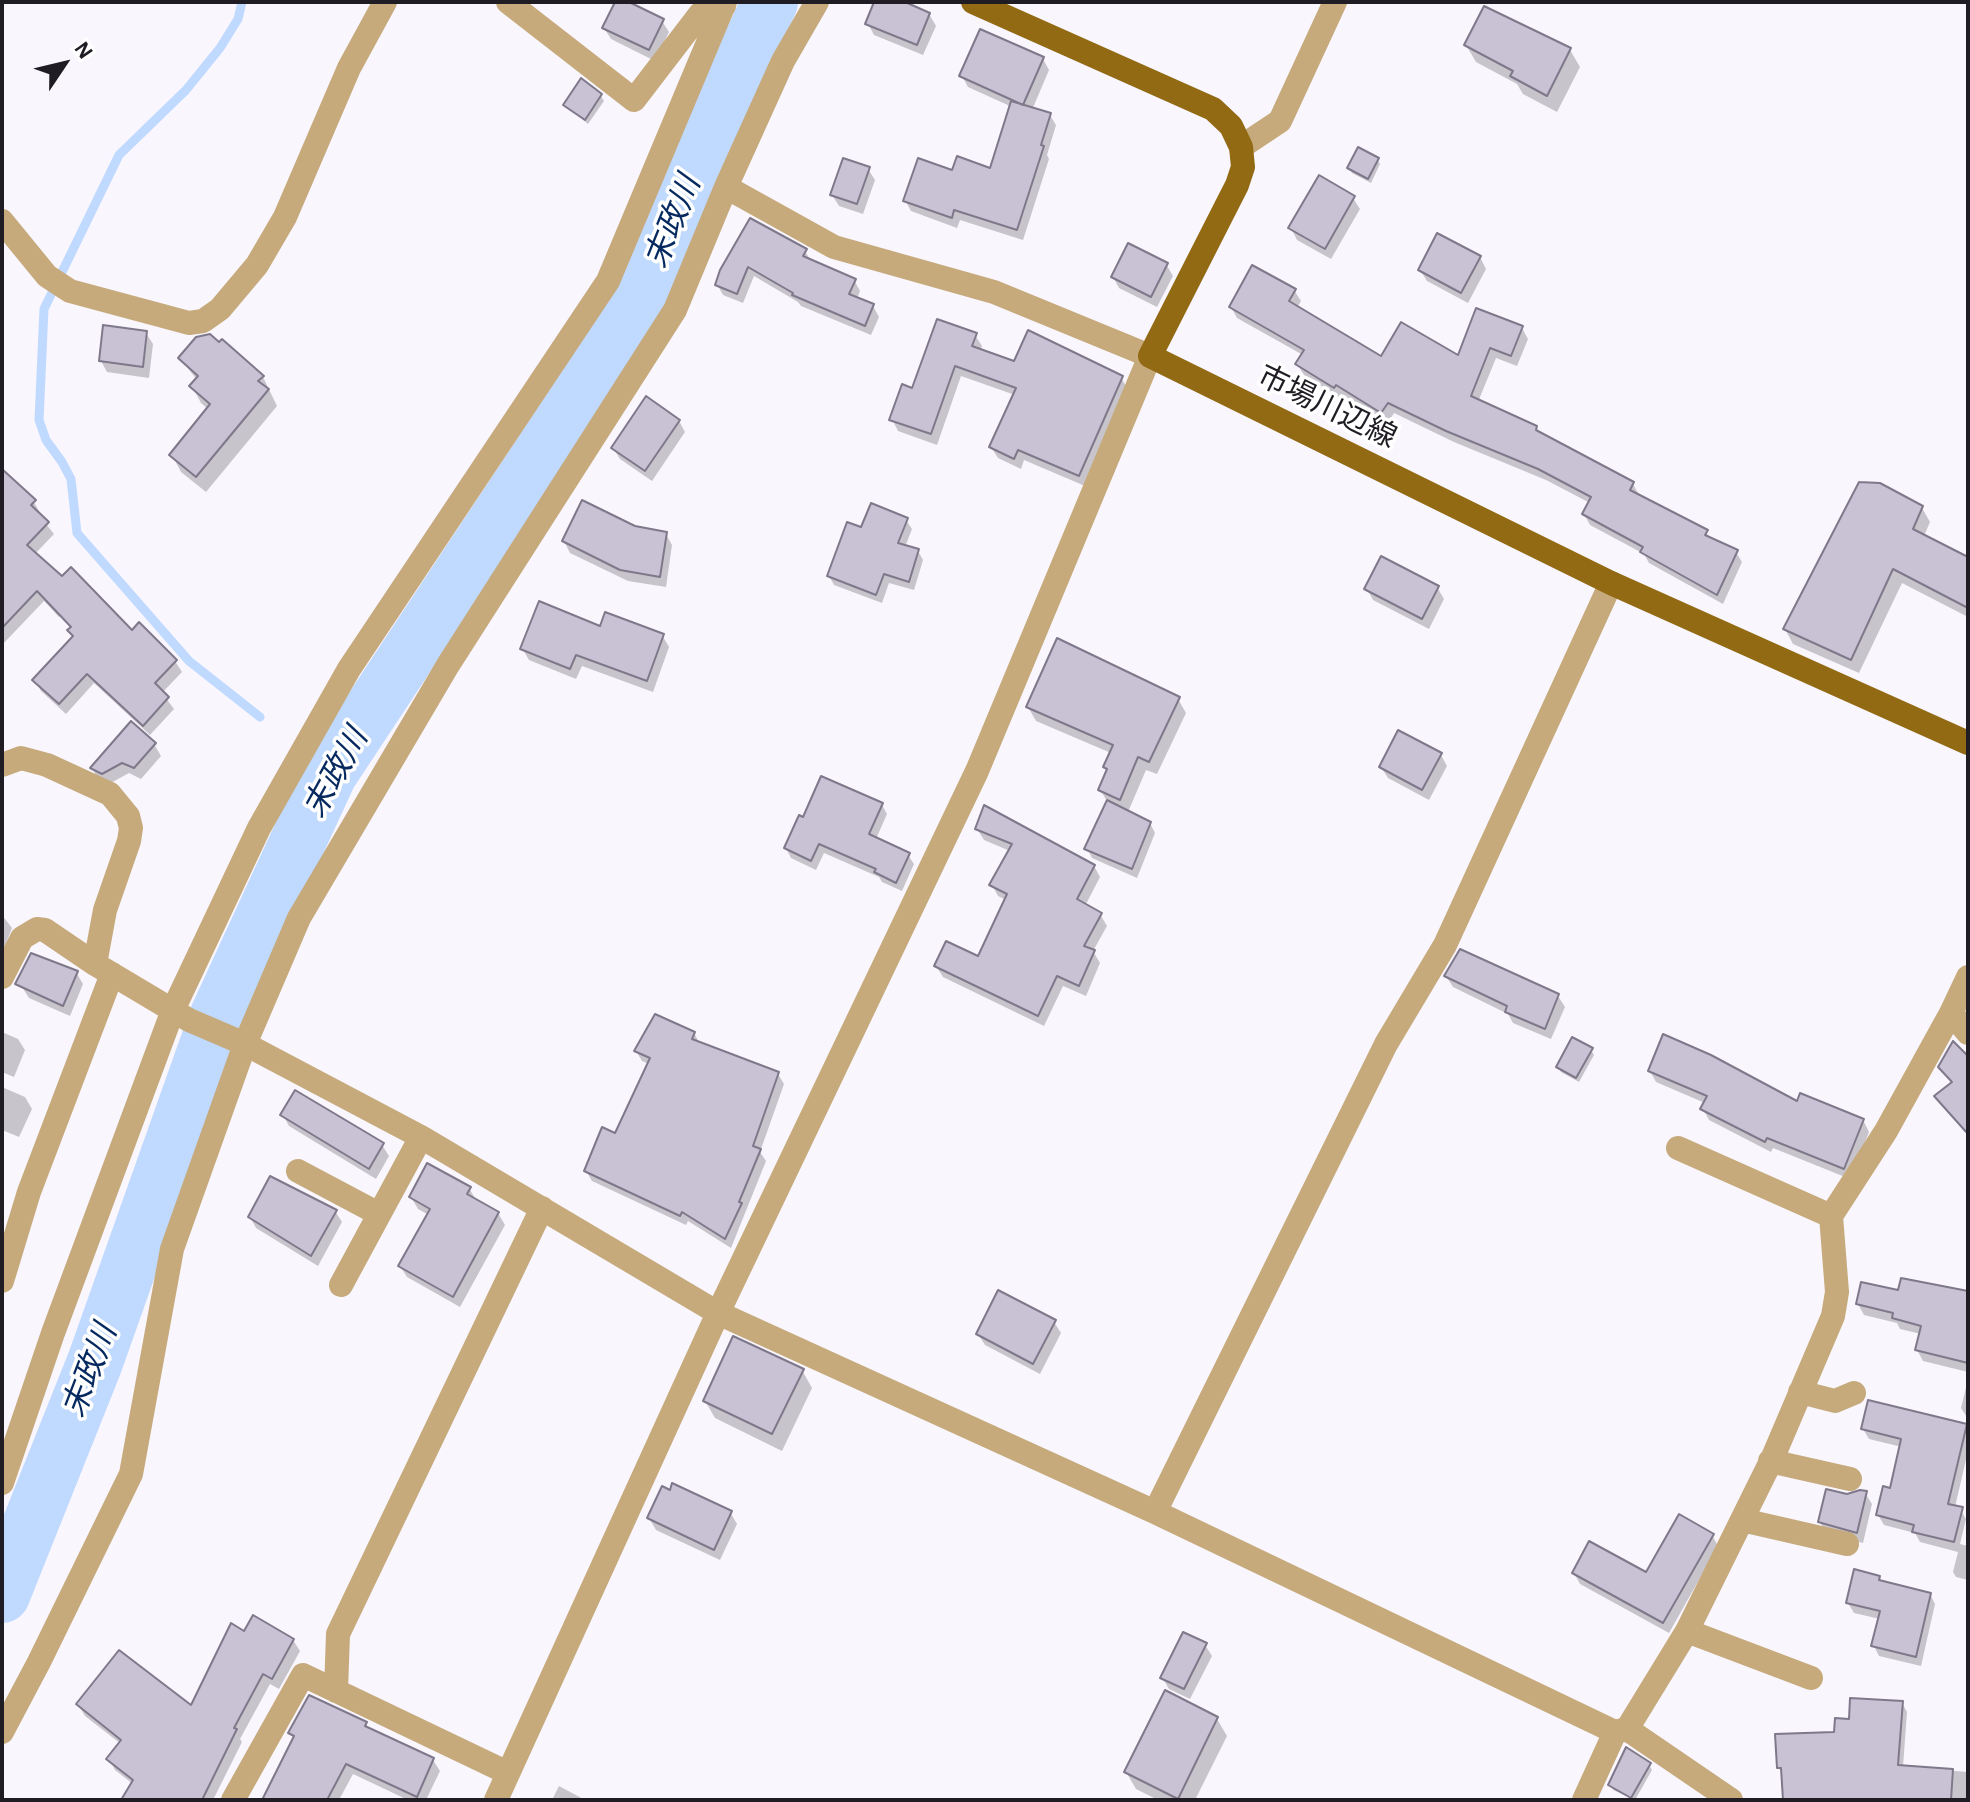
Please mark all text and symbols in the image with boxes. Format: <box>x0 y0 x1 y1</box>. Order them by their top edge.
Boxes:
north arrow <box>24 24 104 104</box>
text: N <box>70 38 97 63</box>
water label: 末政川 <box>637 170 709 274</box>
street label: 市場川辺線 <box>1252 358 1402 456</box>
water label: 末政川 <box>296 722 376 824</box>
water label: 末政川 <box>55 1319 125 1423</box>

